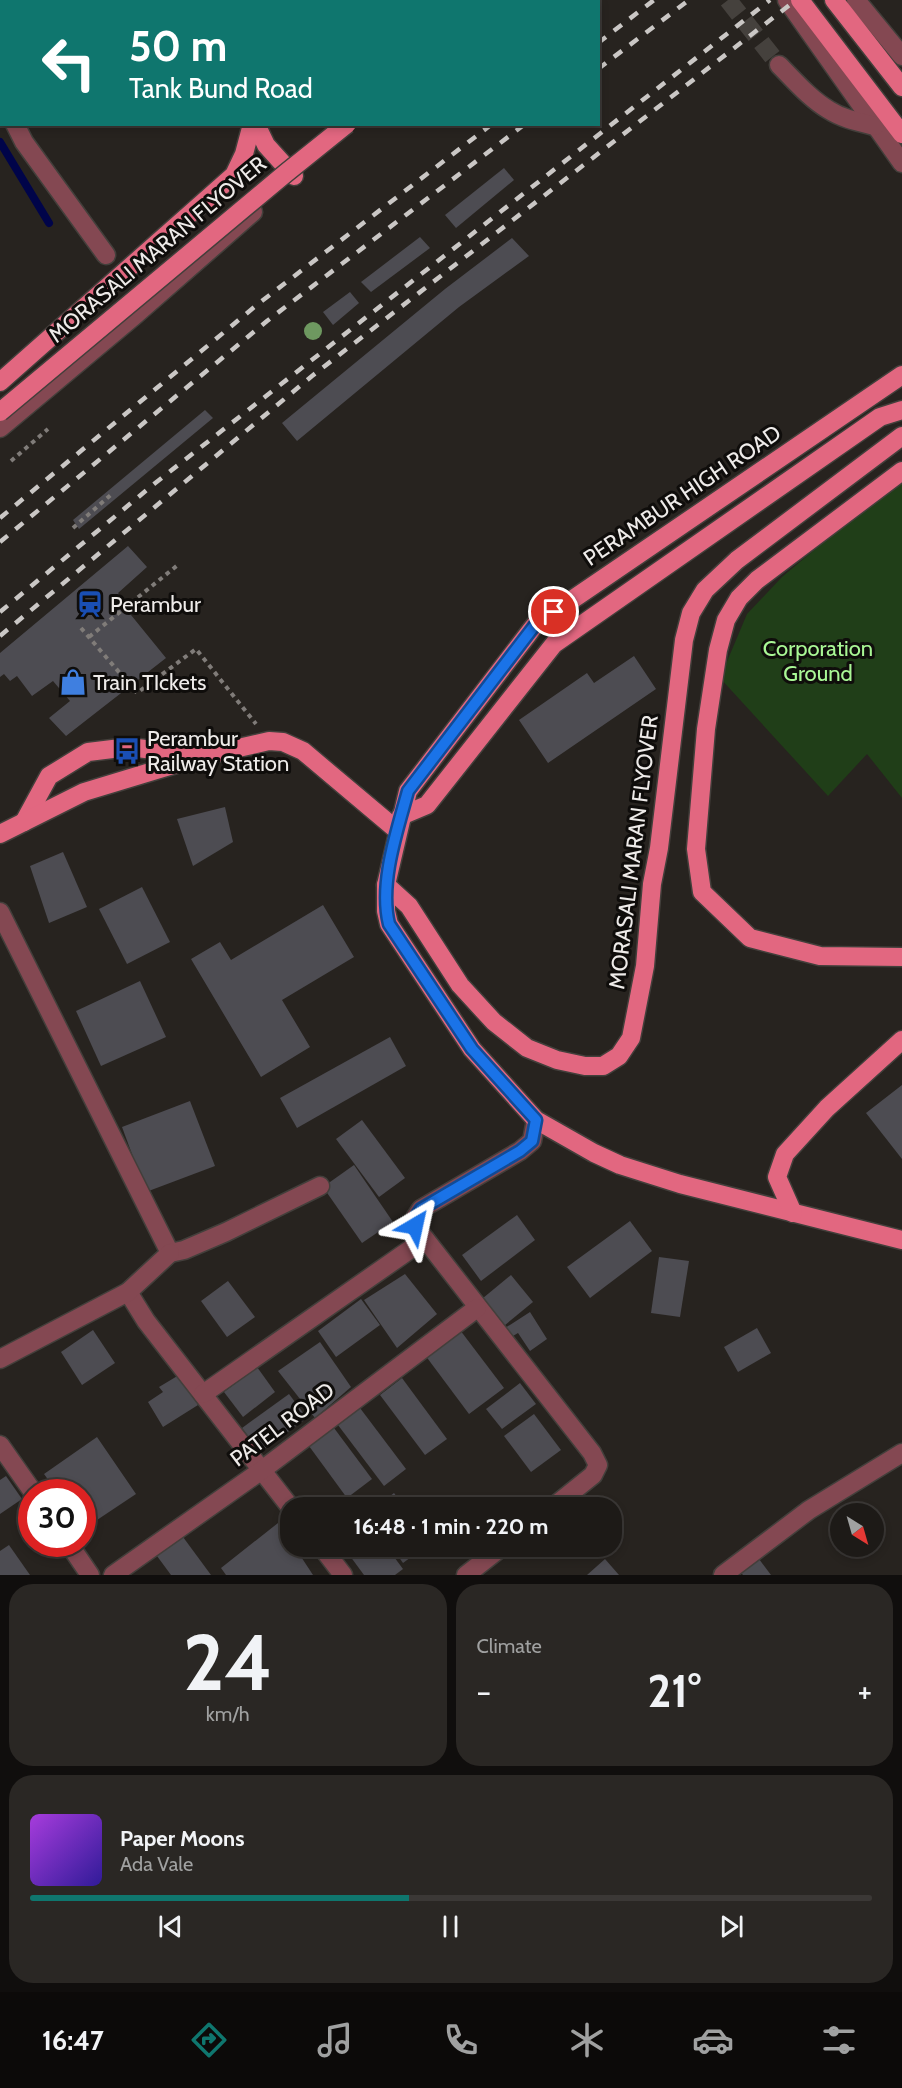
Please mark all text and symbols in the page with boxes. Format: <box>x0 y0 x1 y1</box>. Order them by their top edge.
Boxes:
text: 50 m <box>129 20 227 72</box>
icon: left <box>30 24 108 102</box>
text: Tank Bund Road <box>129 72 313 105</box>
street label: MORASALI MARAN FLYOVER <box>43 150 272 348</box>
street label: PERAMBUR HIGH ROAD <box>578 419 786 572</box>
pin <box>528 586 579 637</box>
station icon: Perambur <box>75 589 105 619</box>
place label: Perambur <box>110 591 201 618</box>
icon: arrive <box>537 595 570 628</box>
park label: Corporation Ground <box>763 635 873 687</box>
shop icon: Train TIckets <box>58 667 88 697</box>
place label: Train TIckets <box>93 669 206 696</box>
street label: MORASALI MARAN FLYOVER <box>603 713 664 991</box>
place label: Perambur Railway Station <box>147 725 289 777</box>
bus stop icon: Perambur Railway Station <box>112 736 142 766</box>
position arrow <box>383 1194 447 1258</box>
street label: PATEL ROAD <box>225 1376 340 1472</box>
speed limit sign: 30 <box>18 1479 96 1557</box>
north arrow <box>830 1503 884 1557</box>
map controls <box>830 1503 884 1557</box>
text: 16:48 · 1 min · 220 m <box>354 1513 548 1540</box>
text: 24 <box>183 1615 273 1710</box>
text: Climate <box>477 1634 542 1658</box>
text: 21° <box>648 1664 701 1718</box>
text: − <box>477 1671 491 1711</box>
text: + <box>857 1671 872 1711</box>
text: km/h <box>206 1702 250 1726</box>
text: Paper Moons <box>120 1825 244 1852</box>
text: Ada Vale <box>120 1852 193 1876</box>
icon: previous <box>154 1910 187 1943</box>
icon: pause <box>434 1910 467 1943</box>
icon: next <box>715 1910 748 1943</box>
icon: directions <box>188 2019 230 2061</box>
icon: music <box>314 2019 356 2061</box>
icon: phone <box>440 2019 482 2061</box>
icon: climate <box>566 2019 608 2061</box>
icon: car <box>692 2019 734 2061</box>
icon: filters <box>818 2019 860 2061</box>
text: 16:47 <box>42 2024 104 2057</box>

